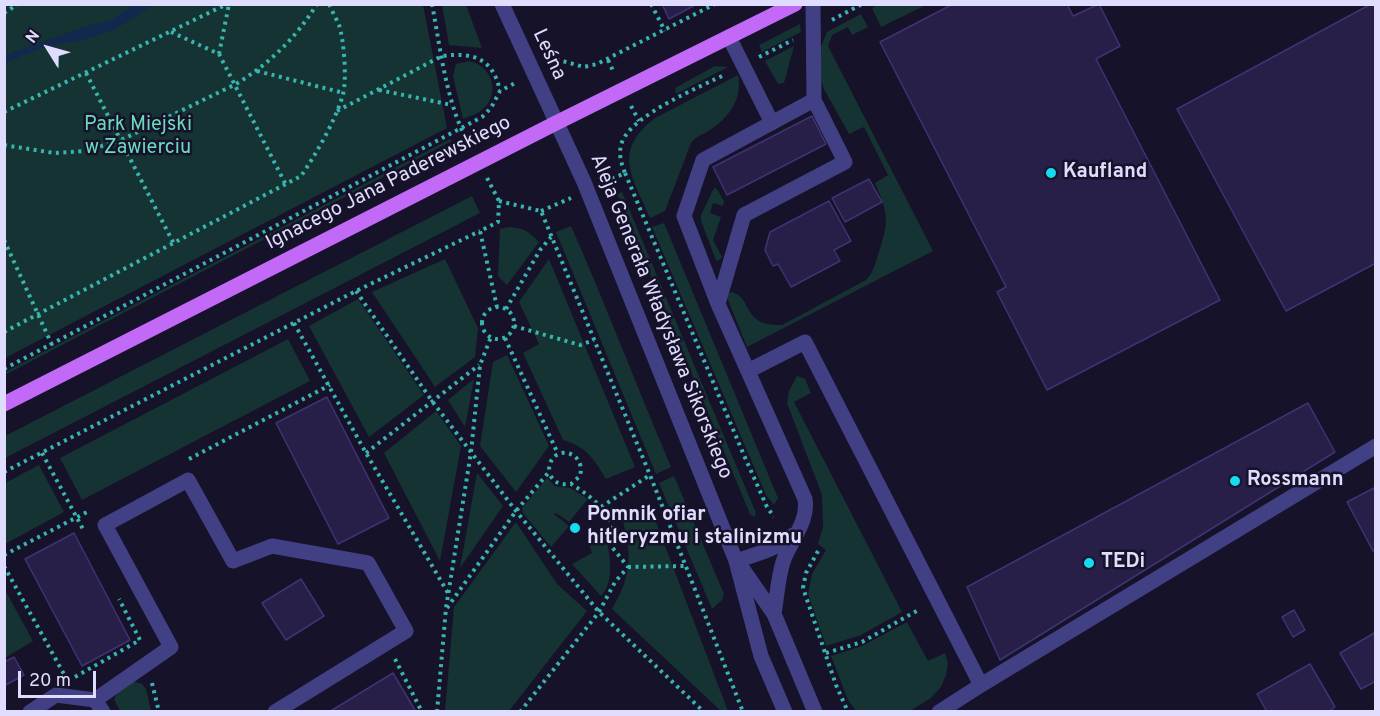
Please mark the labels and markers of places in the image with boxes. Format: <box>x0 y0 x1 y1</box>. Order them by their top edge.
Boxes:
place label: Kaufland <box>1063 161 1147 185</box>
marker: Kaufland <box>1044 166 1058 180</box>
place label: Rossmann <box>1247 469 1344 493</box>
marker: Rossmann <box>1228 474 1242 488</box>
place label: Pomnik ofiar hitleryzmu i stalinizmu <box>587 504 802 551</box>
marker: Pomnik ofiar hitleryzmu i stalinizmu <box>568 521 582 535</box>
place label: TEDi <box>1101 551 1145 575</box>
marker: TEDi <box>1082 556 1096 570</box>

